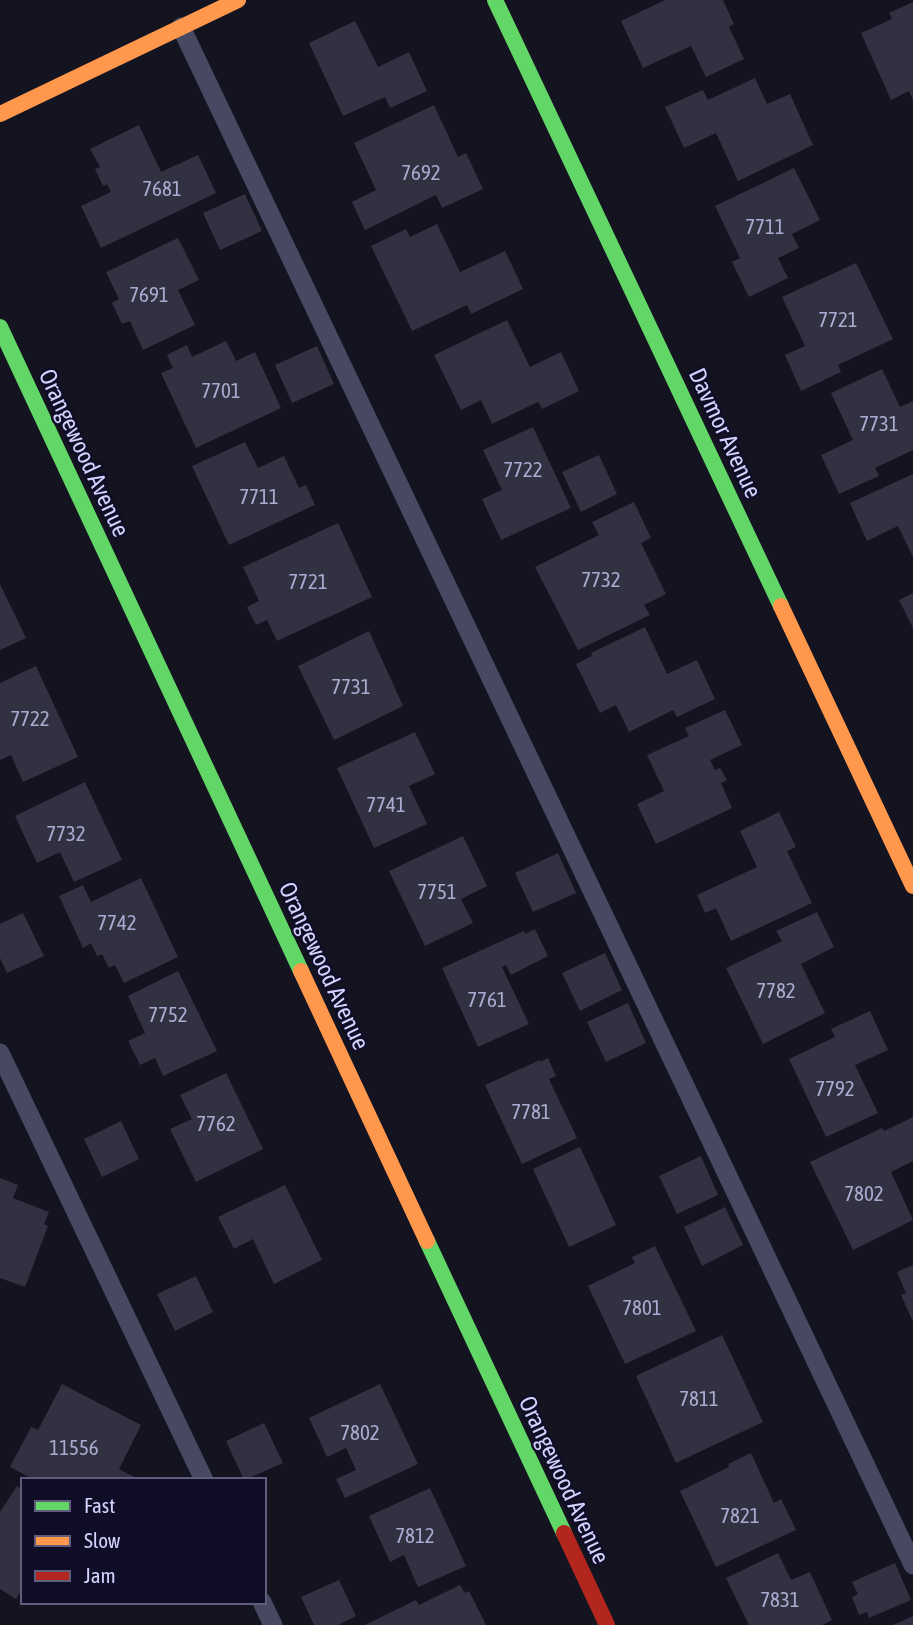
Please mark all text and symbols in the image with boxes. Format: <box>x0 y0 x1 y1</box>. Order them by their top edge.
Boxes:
house number: 7692 <box>401 160 441 184</box>
house number: 7681 <box>142 176 182 200</box>
house number: 7711 <box>745 214 785 238</box>
house number: 7691 <box>129 282 169 306</box>
house number: 7721 <box>818 307 858 331</box>
street label: Davmor Avenue <box>684 364 767 502</box>
street label: Orangewood Avenue <box>34 365 135 541</box>
house number: 7701 <box>201 378 241 402</box>
house number: 7731 <box>859 411 899 435</box>
house number: 7722 <box>503 457 543 481</box>
house number: 7711 <box>239 484 279 508</box>
house number: 7732 <box>581 567 621 591</box>
house number: 7721 <box>288 569 328 593</box>
house number: 7731 <box>331 674 371 698</box>
house number: 7722 <box>10 706 50 730</box>
house number: 7741 <box>366 792 406 816</box>
house number: 7732 <box>46 821 86 845</box>
street label: Orangewood Avenue <box>274 878 375 1054</box>
house number: 7751 <box>417 879 457 903</box>
house number: 7742 <box>97 910 137 934</box>
house number: 7782 <box>756 978 796 1002</box>
house number: 7761 <box>467 987 507 1011</box>
house number: 7752 <box>148 1002 188 1026</box>
house number: 7792 <box>815 1076 855 1100</box>
house number: 7781 <box>511 1099 551 1123</box>
house number: 7762 <box>196 1111 236 1135</box>
house number: 7802 <box>844 1181 884 1205</box>
house number: 7801 <box>622 1295 662 1319</box>
house number: 7811 <box>679 1386 719 1410</box>
street label: Orangewood Avenue <box>514 1392 615 1568</box>
house number: 7802 <box>340 1420 380 1444</box>
house number: 11556 <box>49 1435 99 1459</box>
legend <box>21 1478 266 1604</box>
text: Fast <box>84 1493 115 1517</box>
house number: 7821 <box>720 1503 760 1527</box>
house number: 7812 <box>395 1523 435 1547</box>
text: Slow <box>84 1528 121 1552</box>
text: Jam <box>84 1563 116 1587</box>
house number: 7831 <box>760 1587 800 1611</box>

